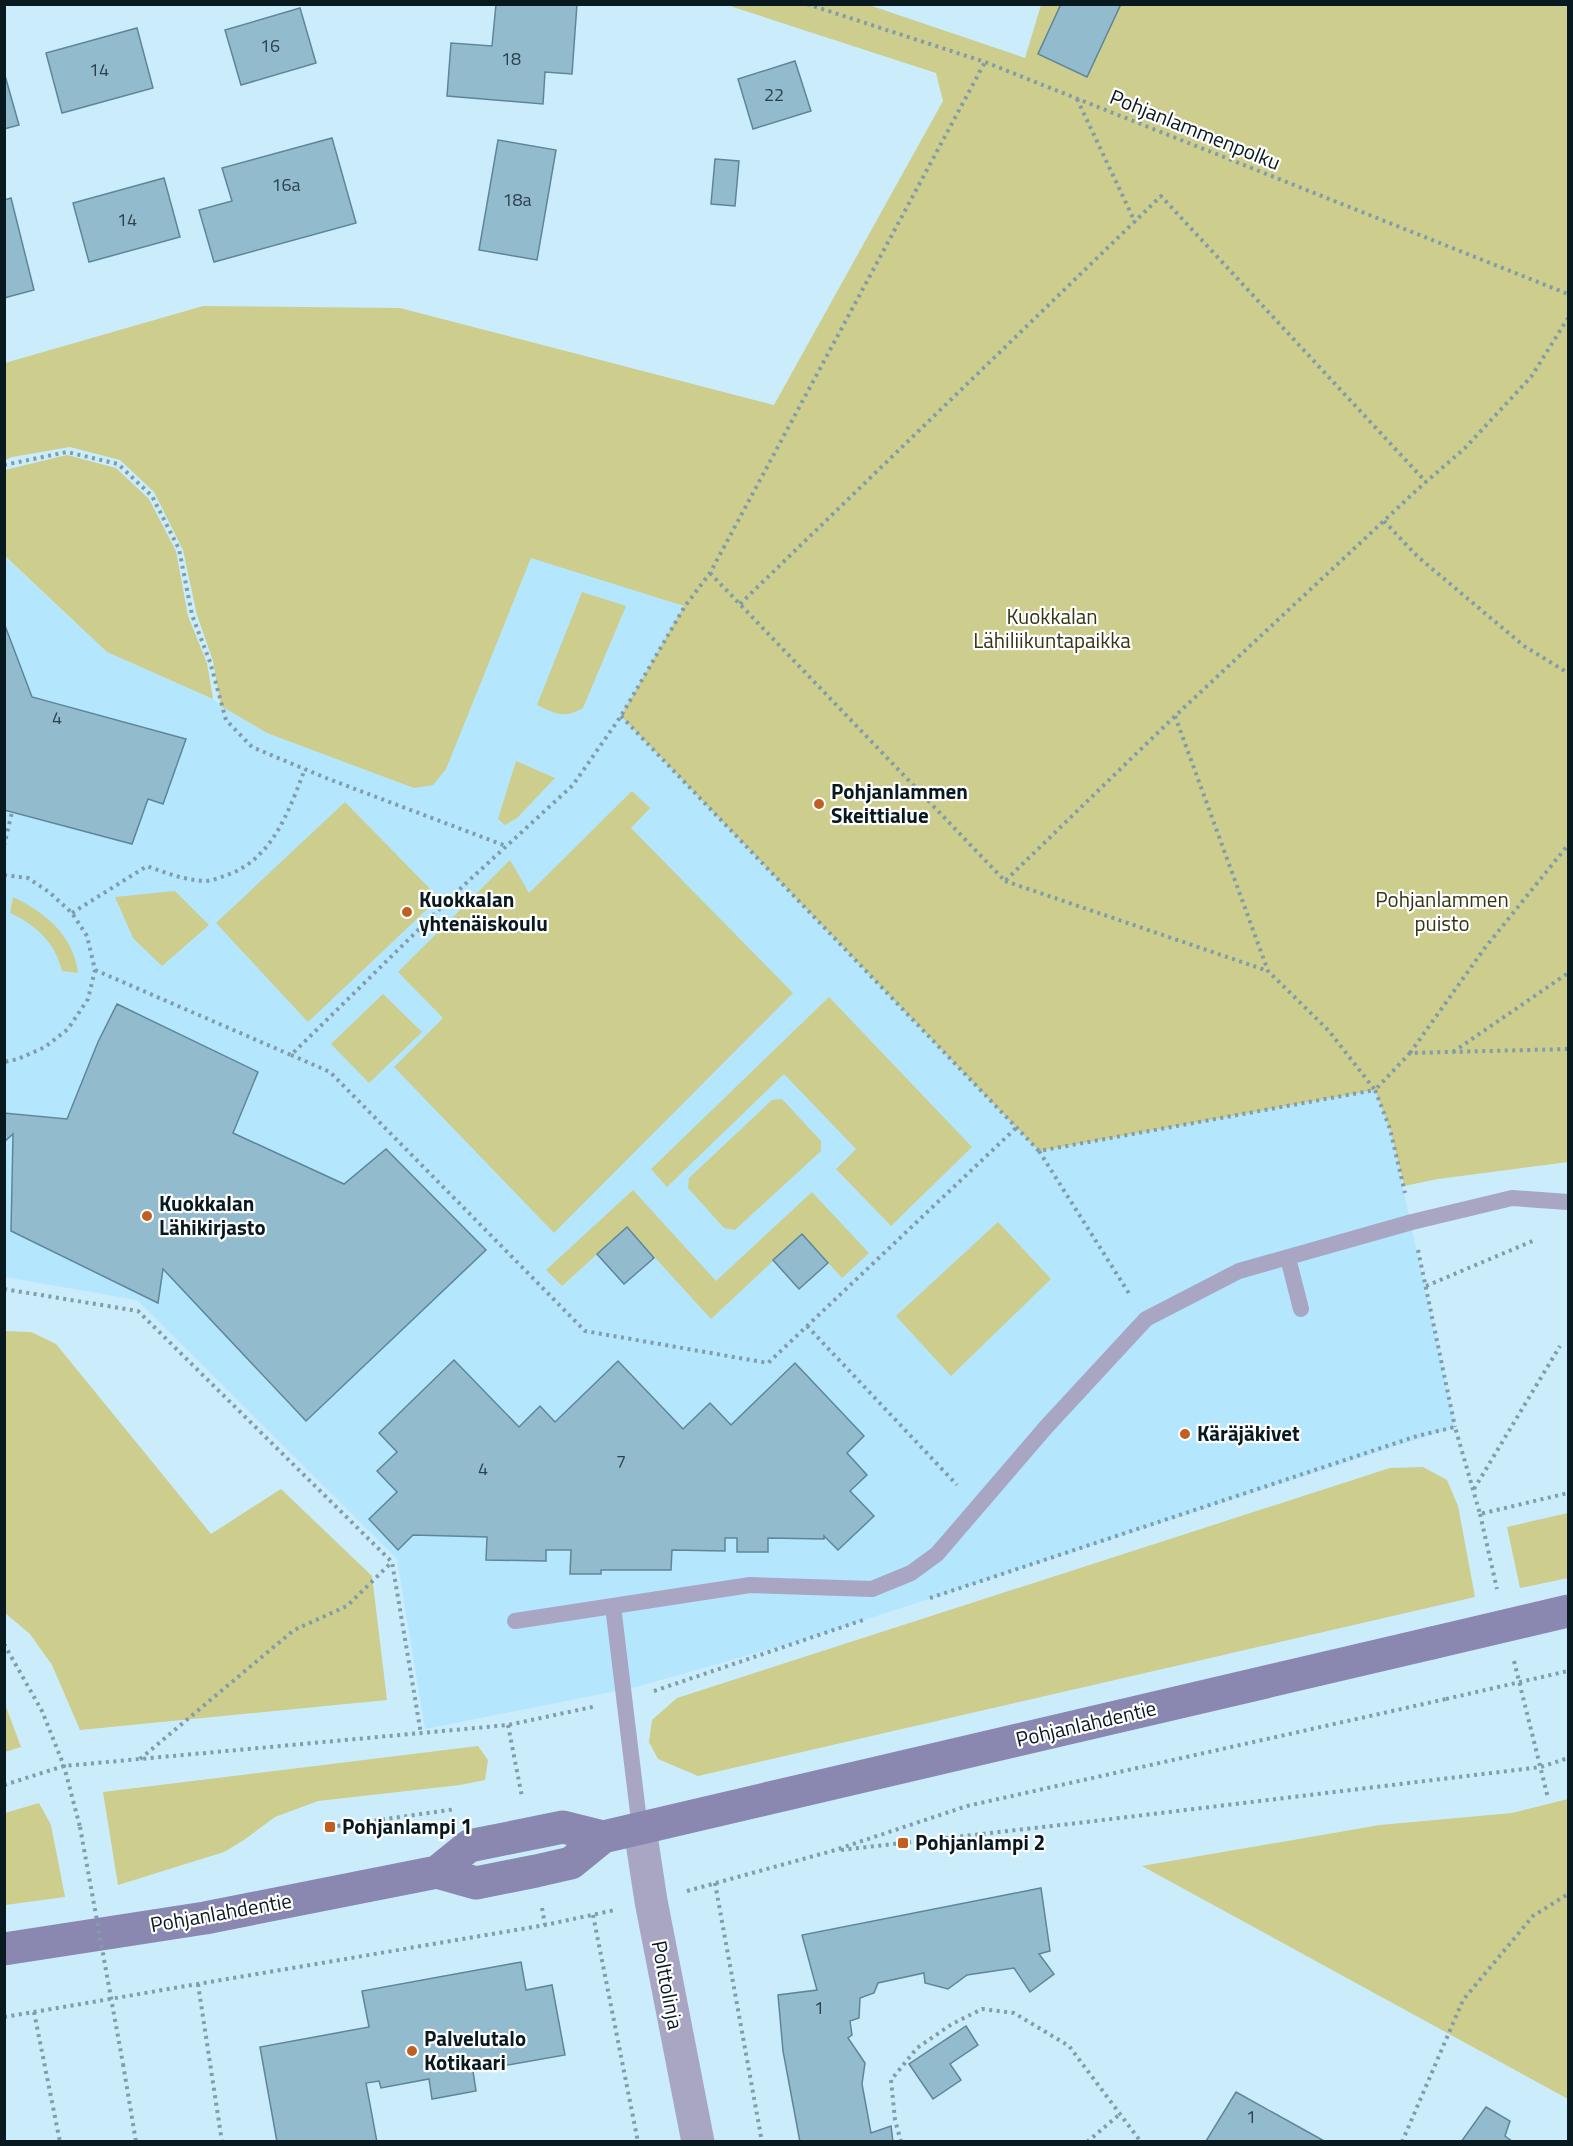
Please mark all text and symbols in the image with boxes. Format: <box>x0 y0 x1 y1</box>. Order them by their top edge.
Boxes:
house number: 16 <box>260 32 280 59</box>
house number: 18 <box>501 45 521 72</box>
house number: 14 <box>89 56 109 83</box>
street label: Pohjanlammenpolku <box>1105 80 1286 178</box>
house number: 22 <box>764 81 784 108</box>
house number: 16a <box>271 171 301 198</box>
house number: 18a <box>502 186 532 213</box>
house number: 14 <box>117 206 137 233</box>
park label: Kuokkalan Lähiliikuntapaikka <box>973 600 1131 656</box>
house number: 4 <box>52 704 62 731</box>
place label: Pohjanlammen Skeittialue <box>831 775 968 831</box>
marker: Pohjanlammen Skeittialue <box>812 797 826 811</box>
place label: Kuokkalan yhtenäiskoulu <box>419 883 548 939</box>
park label: Pohjanlammen puisto <box>1375 883 1509 939</box>
marker: Kuokkalan yhtenäiskoulu <box>400 905 414 919</box>
place label: Kuokkalan Lähikirjasto <box>159 1187 266 1243</box>
marker: Kuokkalan Lähikirjasto <box>140 1209 154 1223</box>
place label: Käräjäkivet <box>1197 1417 1300 1449</box>
marker: Käräjäkivet <box>1178 1427 1192 1441</box>
house number: 7 <box>616 1448 626 1475</box>
house number: 4 <box>478 1455 488 1482</box>
street label: Pohjanlahdentie <box>1012 1691 1159 1755</box>
place label: Pohjanlampi 1 <box>342 1810 472 1842</box>
marker: Pohjanlampi 1 <box>323 1820 337 1834</box>
place label: Pohjanlampi 2 <box>915 1826 1045 1858</box>
marker: Pohjanlampi 2 <box>896 1836 910 1850</box>
street label: Pohjanlahdentie <box>147 1884 294 1940</box>
street label: Polttolinja <box>644 1938 692 2032</box>
house number: 1 <box>814 1994 824 2021</box>
place label: Palvelutalo Kotikaari <box>424 2022 526 2078</box>
marker: Palvelutalo Kotikaari <box>405 2044 419 2058</box>
house number: 1 <box>1246 2103 1256 2130</box>

